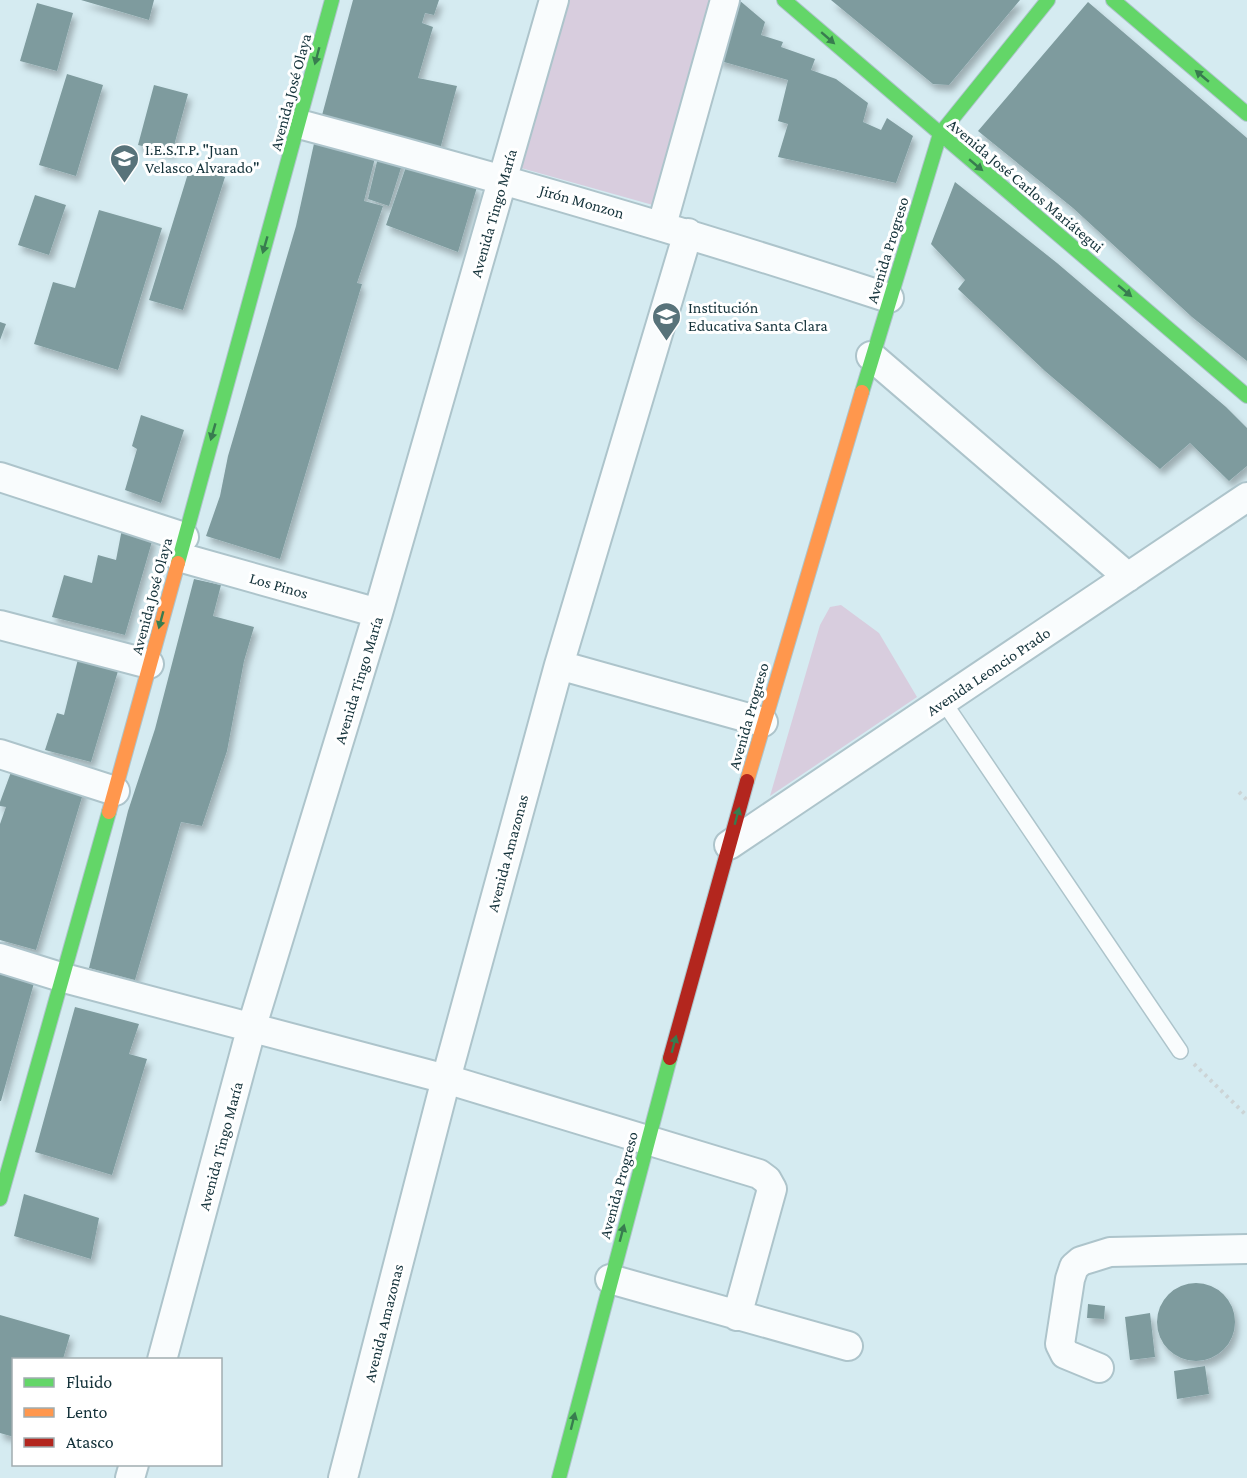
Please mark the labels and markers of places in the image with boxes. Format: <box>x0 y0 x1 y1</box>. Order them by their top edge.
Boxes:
place label: I.E.S.T.P. "Juan Velasco Alvarado" <box>145 141 260 176</box>
school or university icon: I.E.S.T.P. "Juan Velasco Alvarado" <box>108 142 140 184</box>
place label: Institución Educativa Santa Clara <box>688 299 828 334</box>
school or university icon: Institución Educativa Santa Clara <box>651 300 683 342</box>

